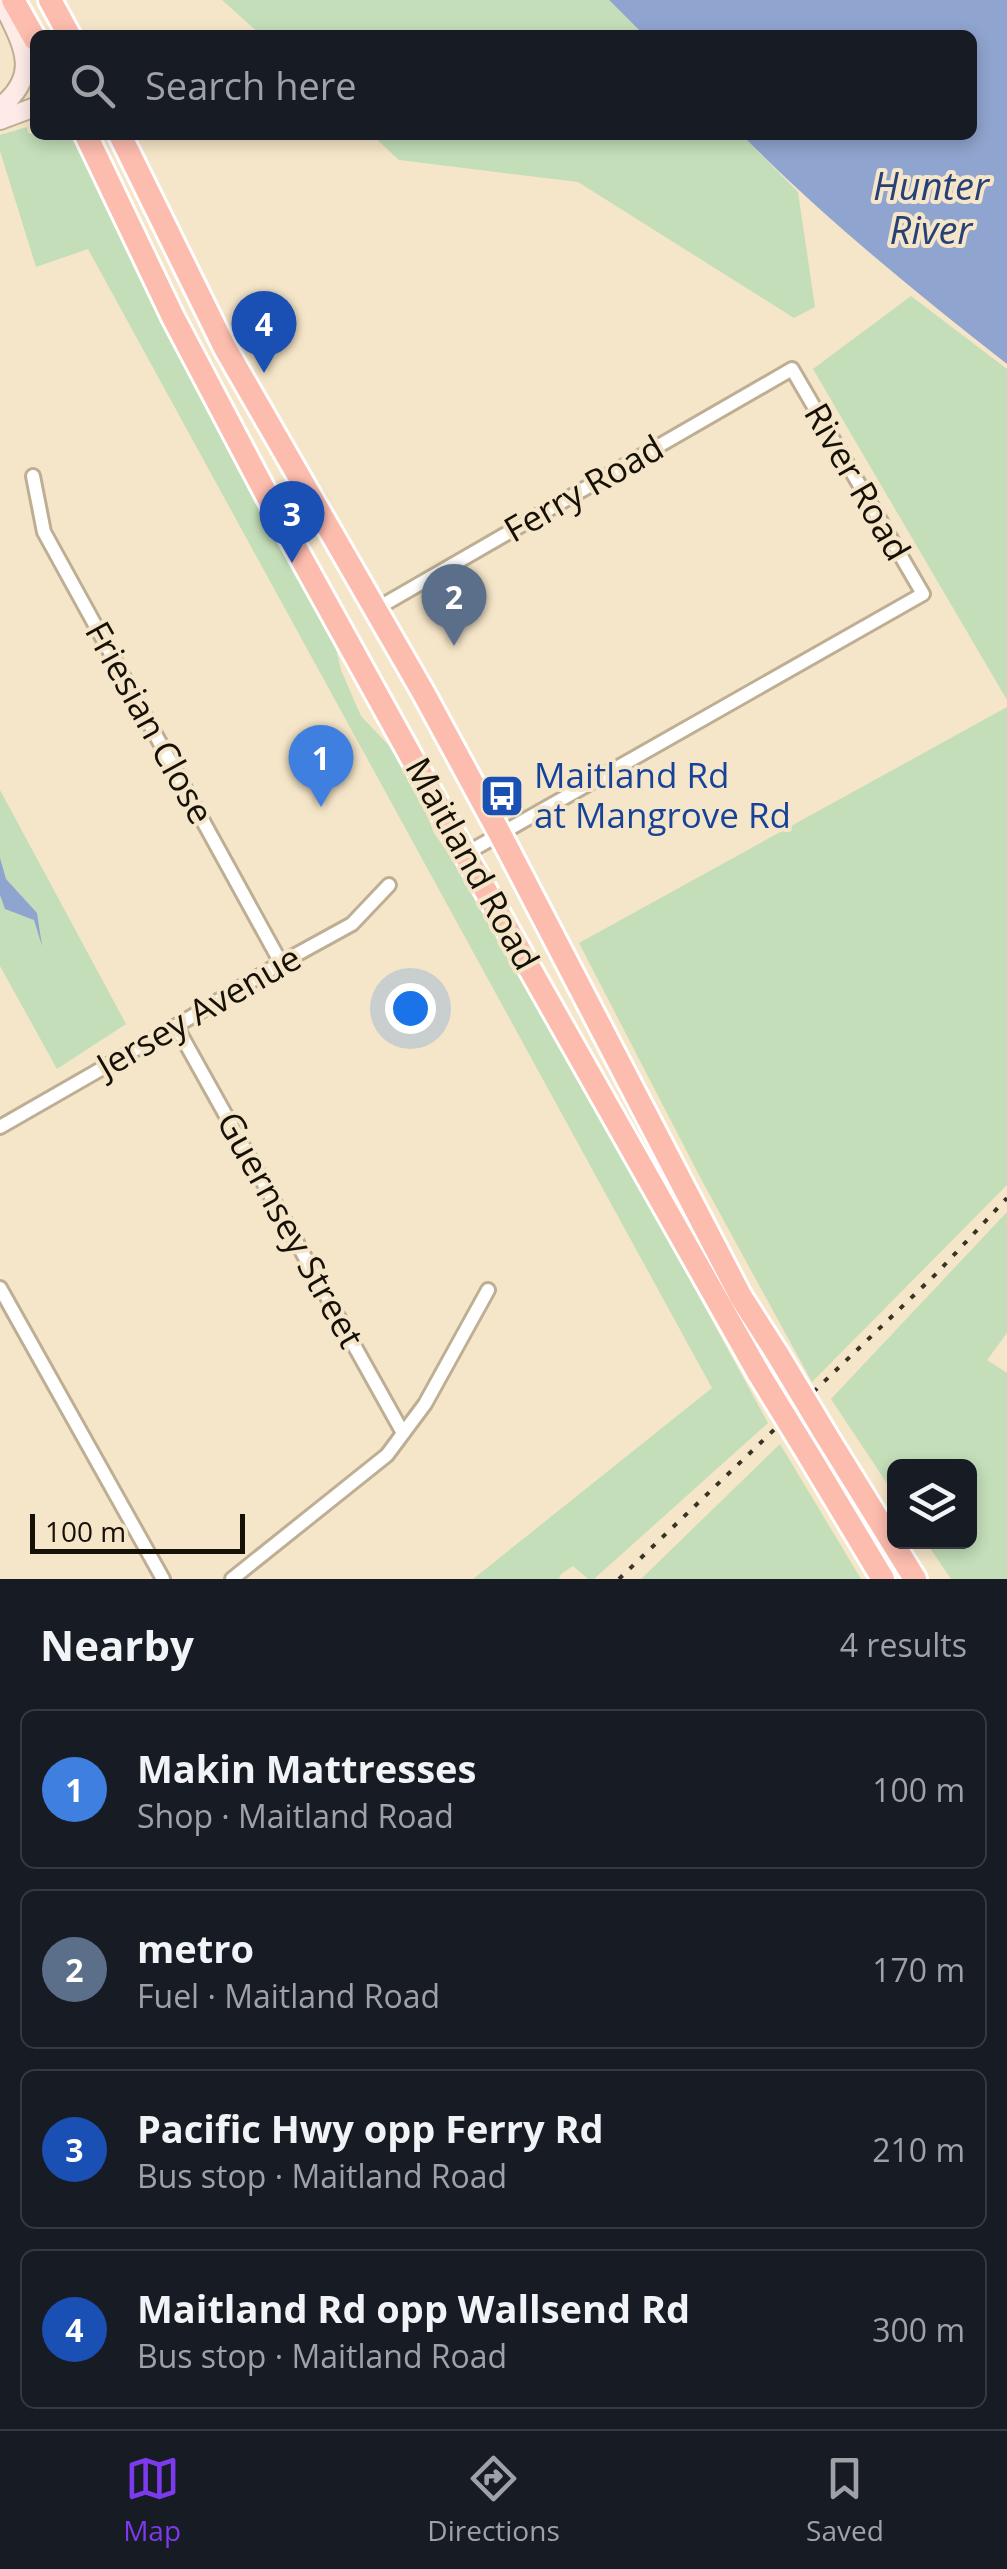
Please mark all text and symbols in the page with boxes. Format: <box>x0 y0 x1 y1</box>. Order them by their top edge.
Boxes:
search box <box>30 30 977 140</box>
icon: search <box>65 58 120 113</box>
text: Search here <box>145 59 357 111</box>
water label: Hunter River <box>873 159 991 255</box>
pin: 4 <box>232 290 296 373</box>
street label: River Road <box>794 394 922 569</box>
street label: Ferry Road <box>495 423 671 552</box>
pin: 3 <box>260 480 324 563</box>
pin: 2 <box>422 564 486 646</box>
street label: Friesian Close <box>75 613 225 832</box>
pin: 1 <box>288 724 354 807</box>
street label: Maitland Road <box>396 749 551 978</box>
place label: Maitland Rd at Mangrove Rd <box>534 751 791 838</box>
bus stop icon: Maitland Rd at Mangrove Rd <box>479 773 525 819</box>
street label: Jersey Avenue <box>85 933 309 1090</box>
your location <box>385 983 436 1034</box>
street label: Guernsey Street <box>207 1103 376 1356</box>
map controls <box>887 1459 977 1549</box>
button: layers <box>887 1459 977 1549</box>
scale bar <box>30 1509 245 1553</box>
text: 100 m <box>45 1512 126 1550</box>
text: Nearby <box>40 1616 194 1673</box>
text: 4 results <box>840 1623 967 1666</box>
text: Makin Mattresses <box>137 1742 476 1794</box>
text: 1 <box>65 1768 84 1811</box>
text: 100 m <box>872 1768 965 1811</box>
text: Shop · Maitland Road <box>137 1794 454 1837</box>
text: metro <box>137 1922 254 1974</box>
text: 2 <box>65 1948 84 1991</box>
text: 170 m <box>872 1948 965 1991</box>
text: Fuel · Maitland Road <box>137 1974 440 2017</box>
text: Pacific Hwy opp Ferry Rd <box>137 2102 604 2154</box>
text: 3 <box>65 2128 84 2171</box>
text: 210 m <box>872 2128 965 2171</box>
text: Bus stop · Maitland Road <box>137 2154 507 2197</box>
text: Maitland Rd opp Wallsend Rd <box>137 2282 690 2334</box>
text: 4 <box>65 2308 84 2351</box>
text: 300 m <box>872 2308 965 2351</box>
text: Bus stop · Maitland Road <box>137 2334 507 2377</box>
tab: Map <box>123 2451 181 2549</box>
tab: Directions <box>427 2451 560 2549</box>
tab: Saved <box>806 2451 884 2549</box>

